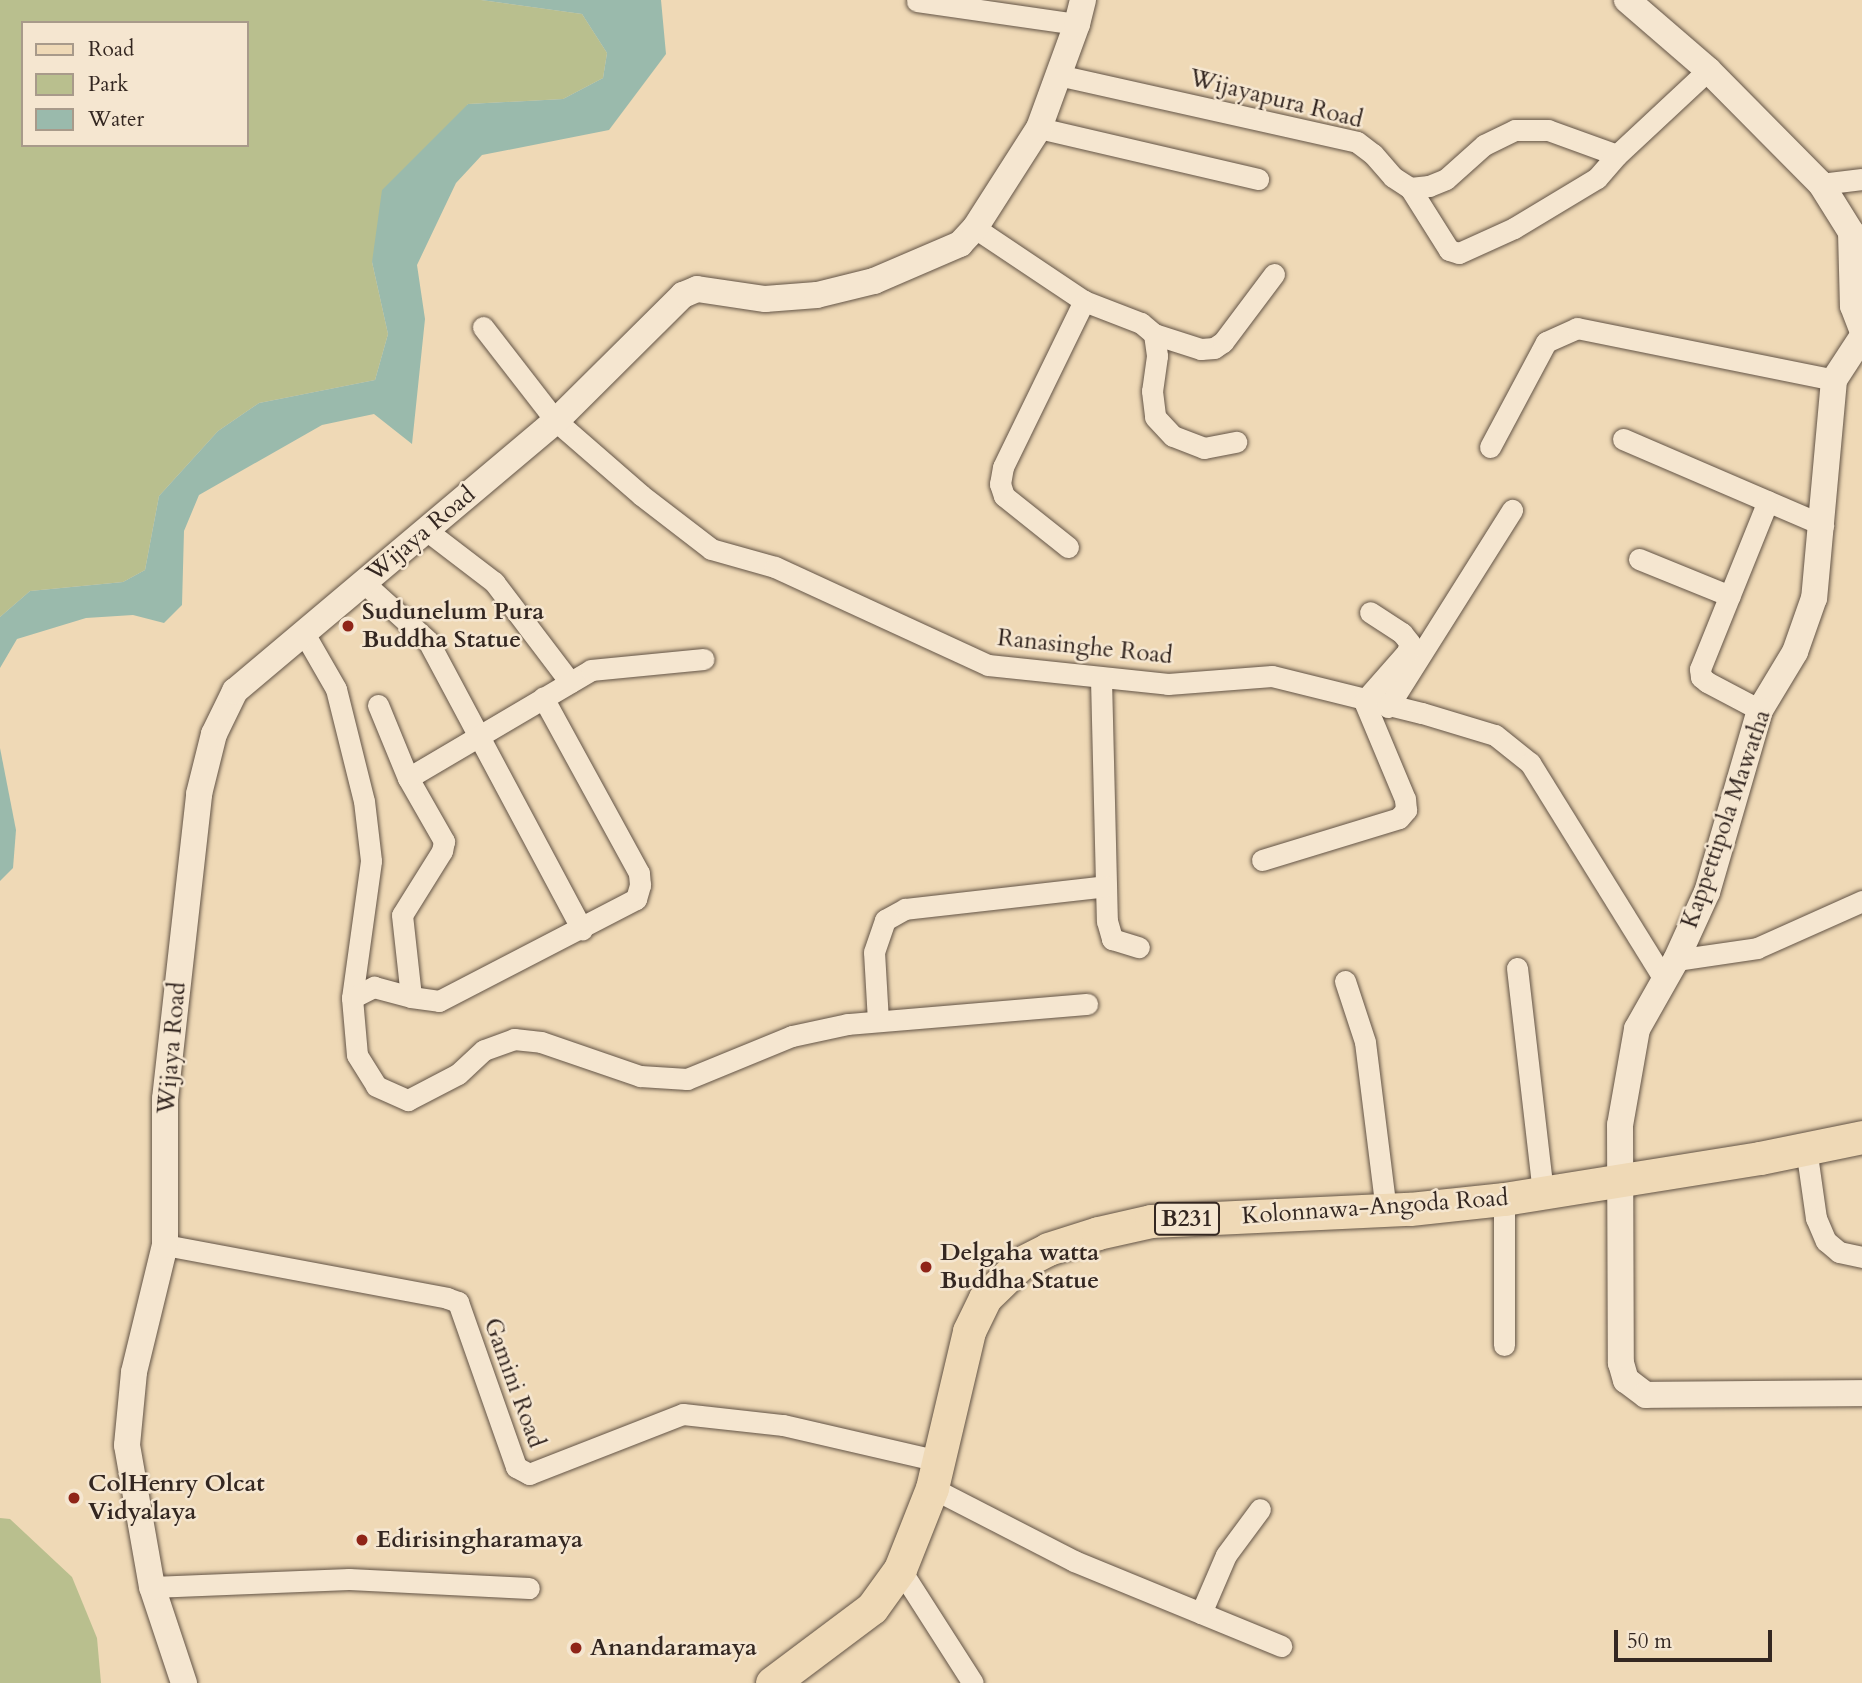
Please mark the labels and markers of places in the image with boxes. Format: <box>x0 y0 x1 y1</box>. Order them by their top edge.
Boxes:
place label: Sudunelum Pura Buddha Statue <box>362 598 544 654</box>
marker: Sudunelum Pura Buddha Statue <box>340 618 356 634</box>
place label: Delgaha watta Buddha Statue <box>940 1239 1099 1295</box>
marker: Delgaha watta Buddha Statue <box>918 1259 934 1275</box>
place label: ColHenry Olcat Vidyalaya <box>88 1470 265 1526</box>
marker: ColHenry Olcat Vidyalaya <box>66 1490 82 1506</box>
place label: Edirisingharamaya <box>376 1526 583 1554</box>
marker: Edirisingharamaya <box>354 1532 370 1548</box>
place label: Anandaramaya <box>590 1634 757 1662</box>
marker: Anandaramaya <box>568 1640 584 1656</box>

